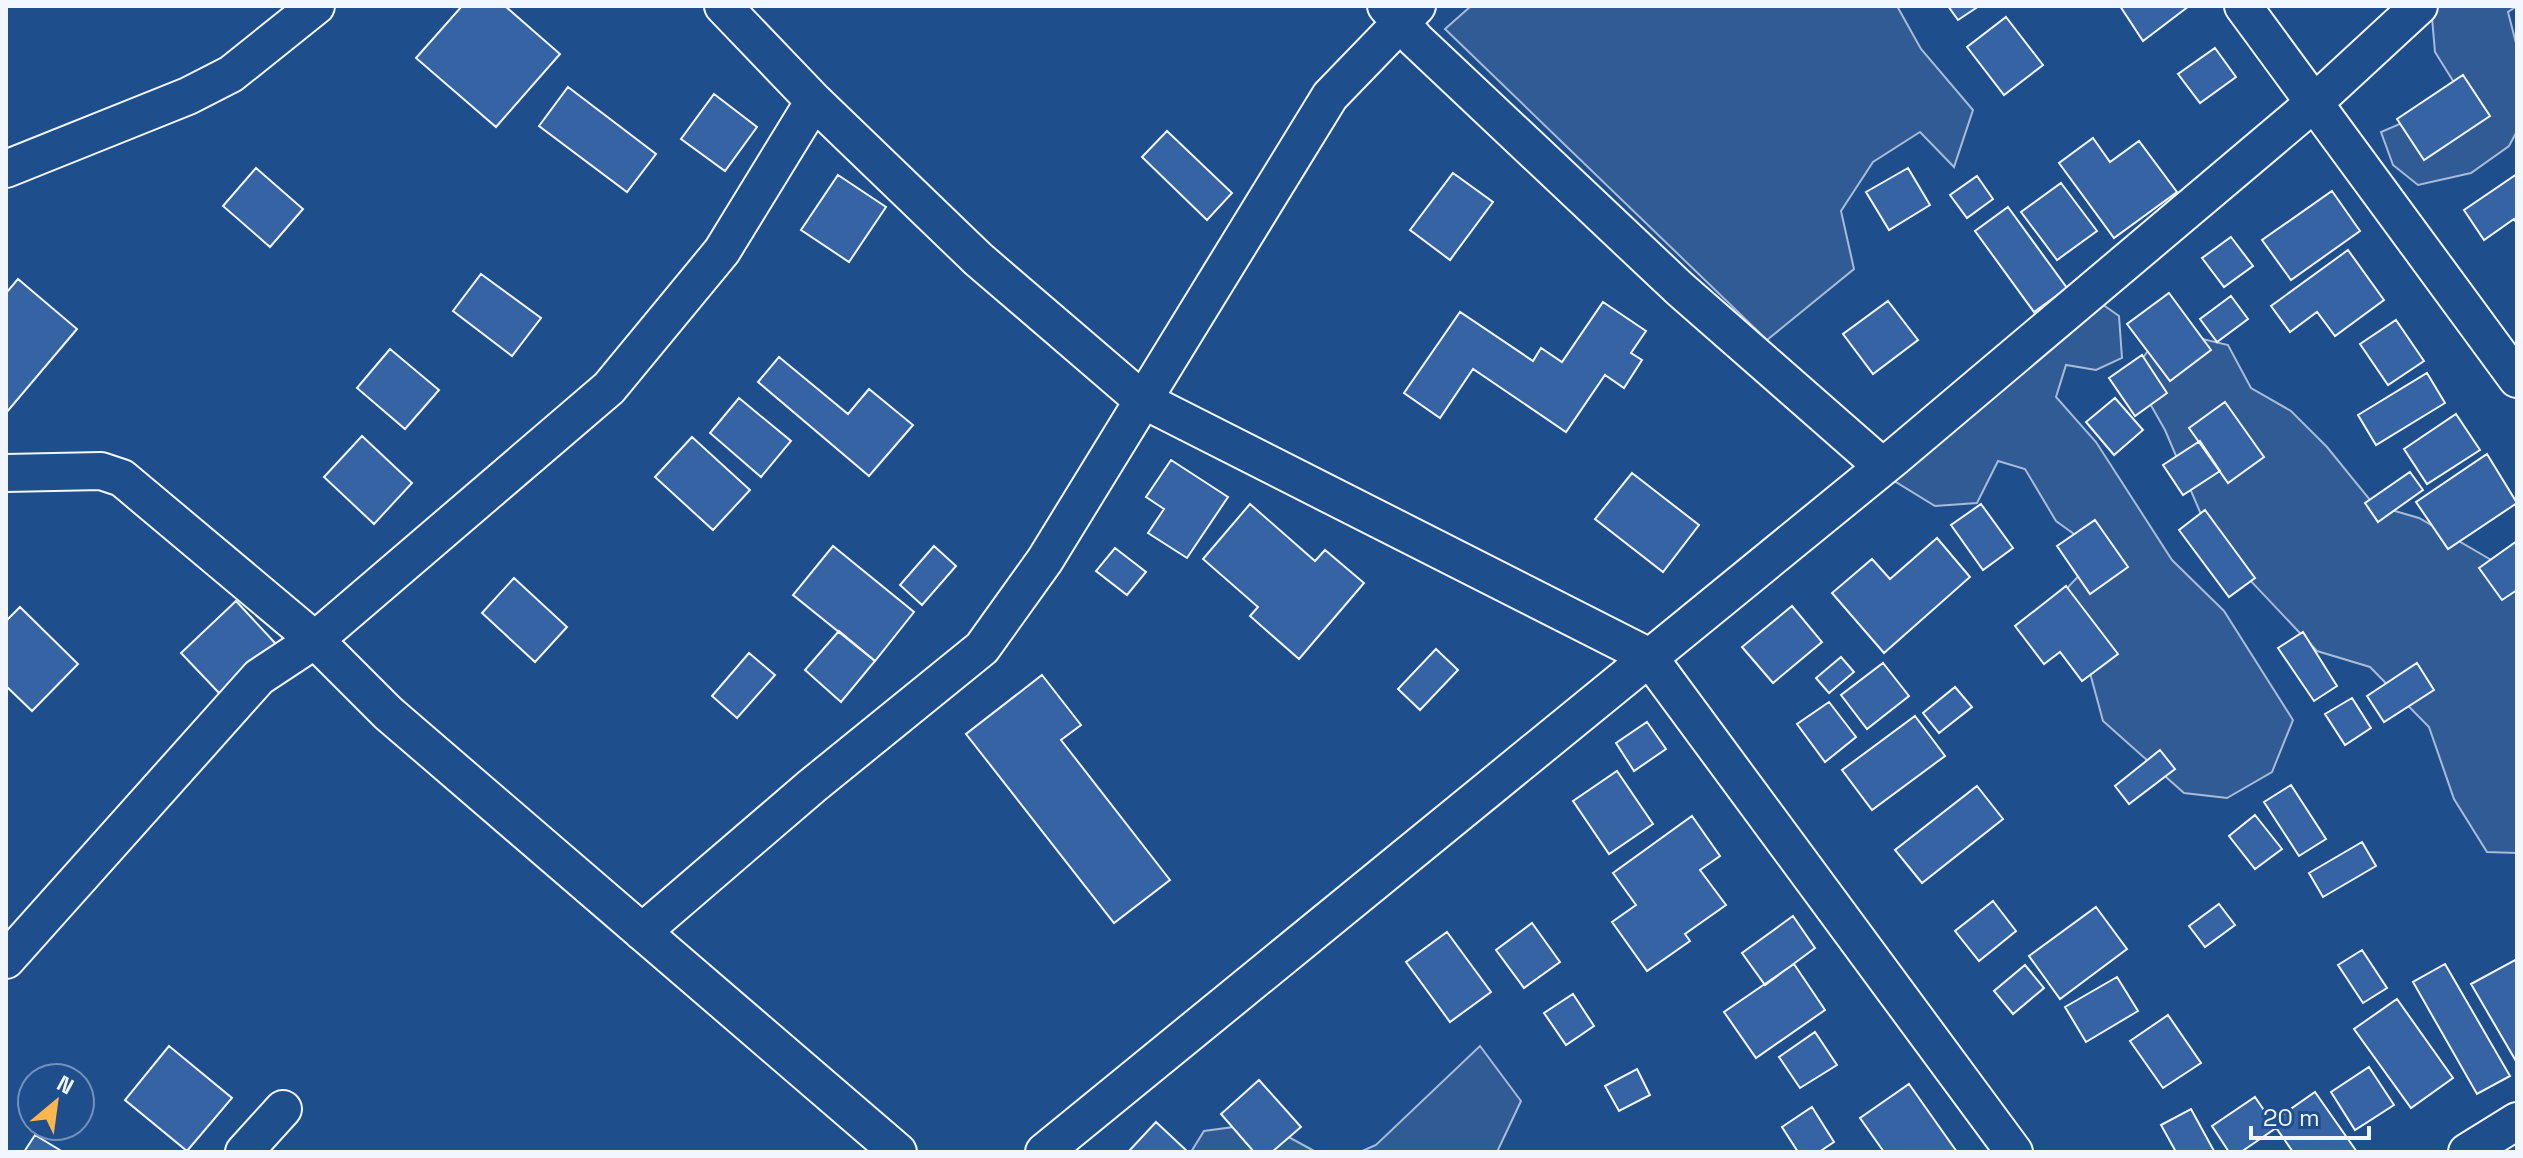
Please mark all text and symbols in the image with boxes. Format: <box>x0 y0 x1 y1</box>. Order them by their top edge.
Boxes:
north arrow <box>16 1062 96 1142</box>
text: N <box>52 1069 79 1100</box>
scale bar <box>2251 1090 2369 1140</box>
text: 20 m <box>2263 1102 2320 1133</box>

